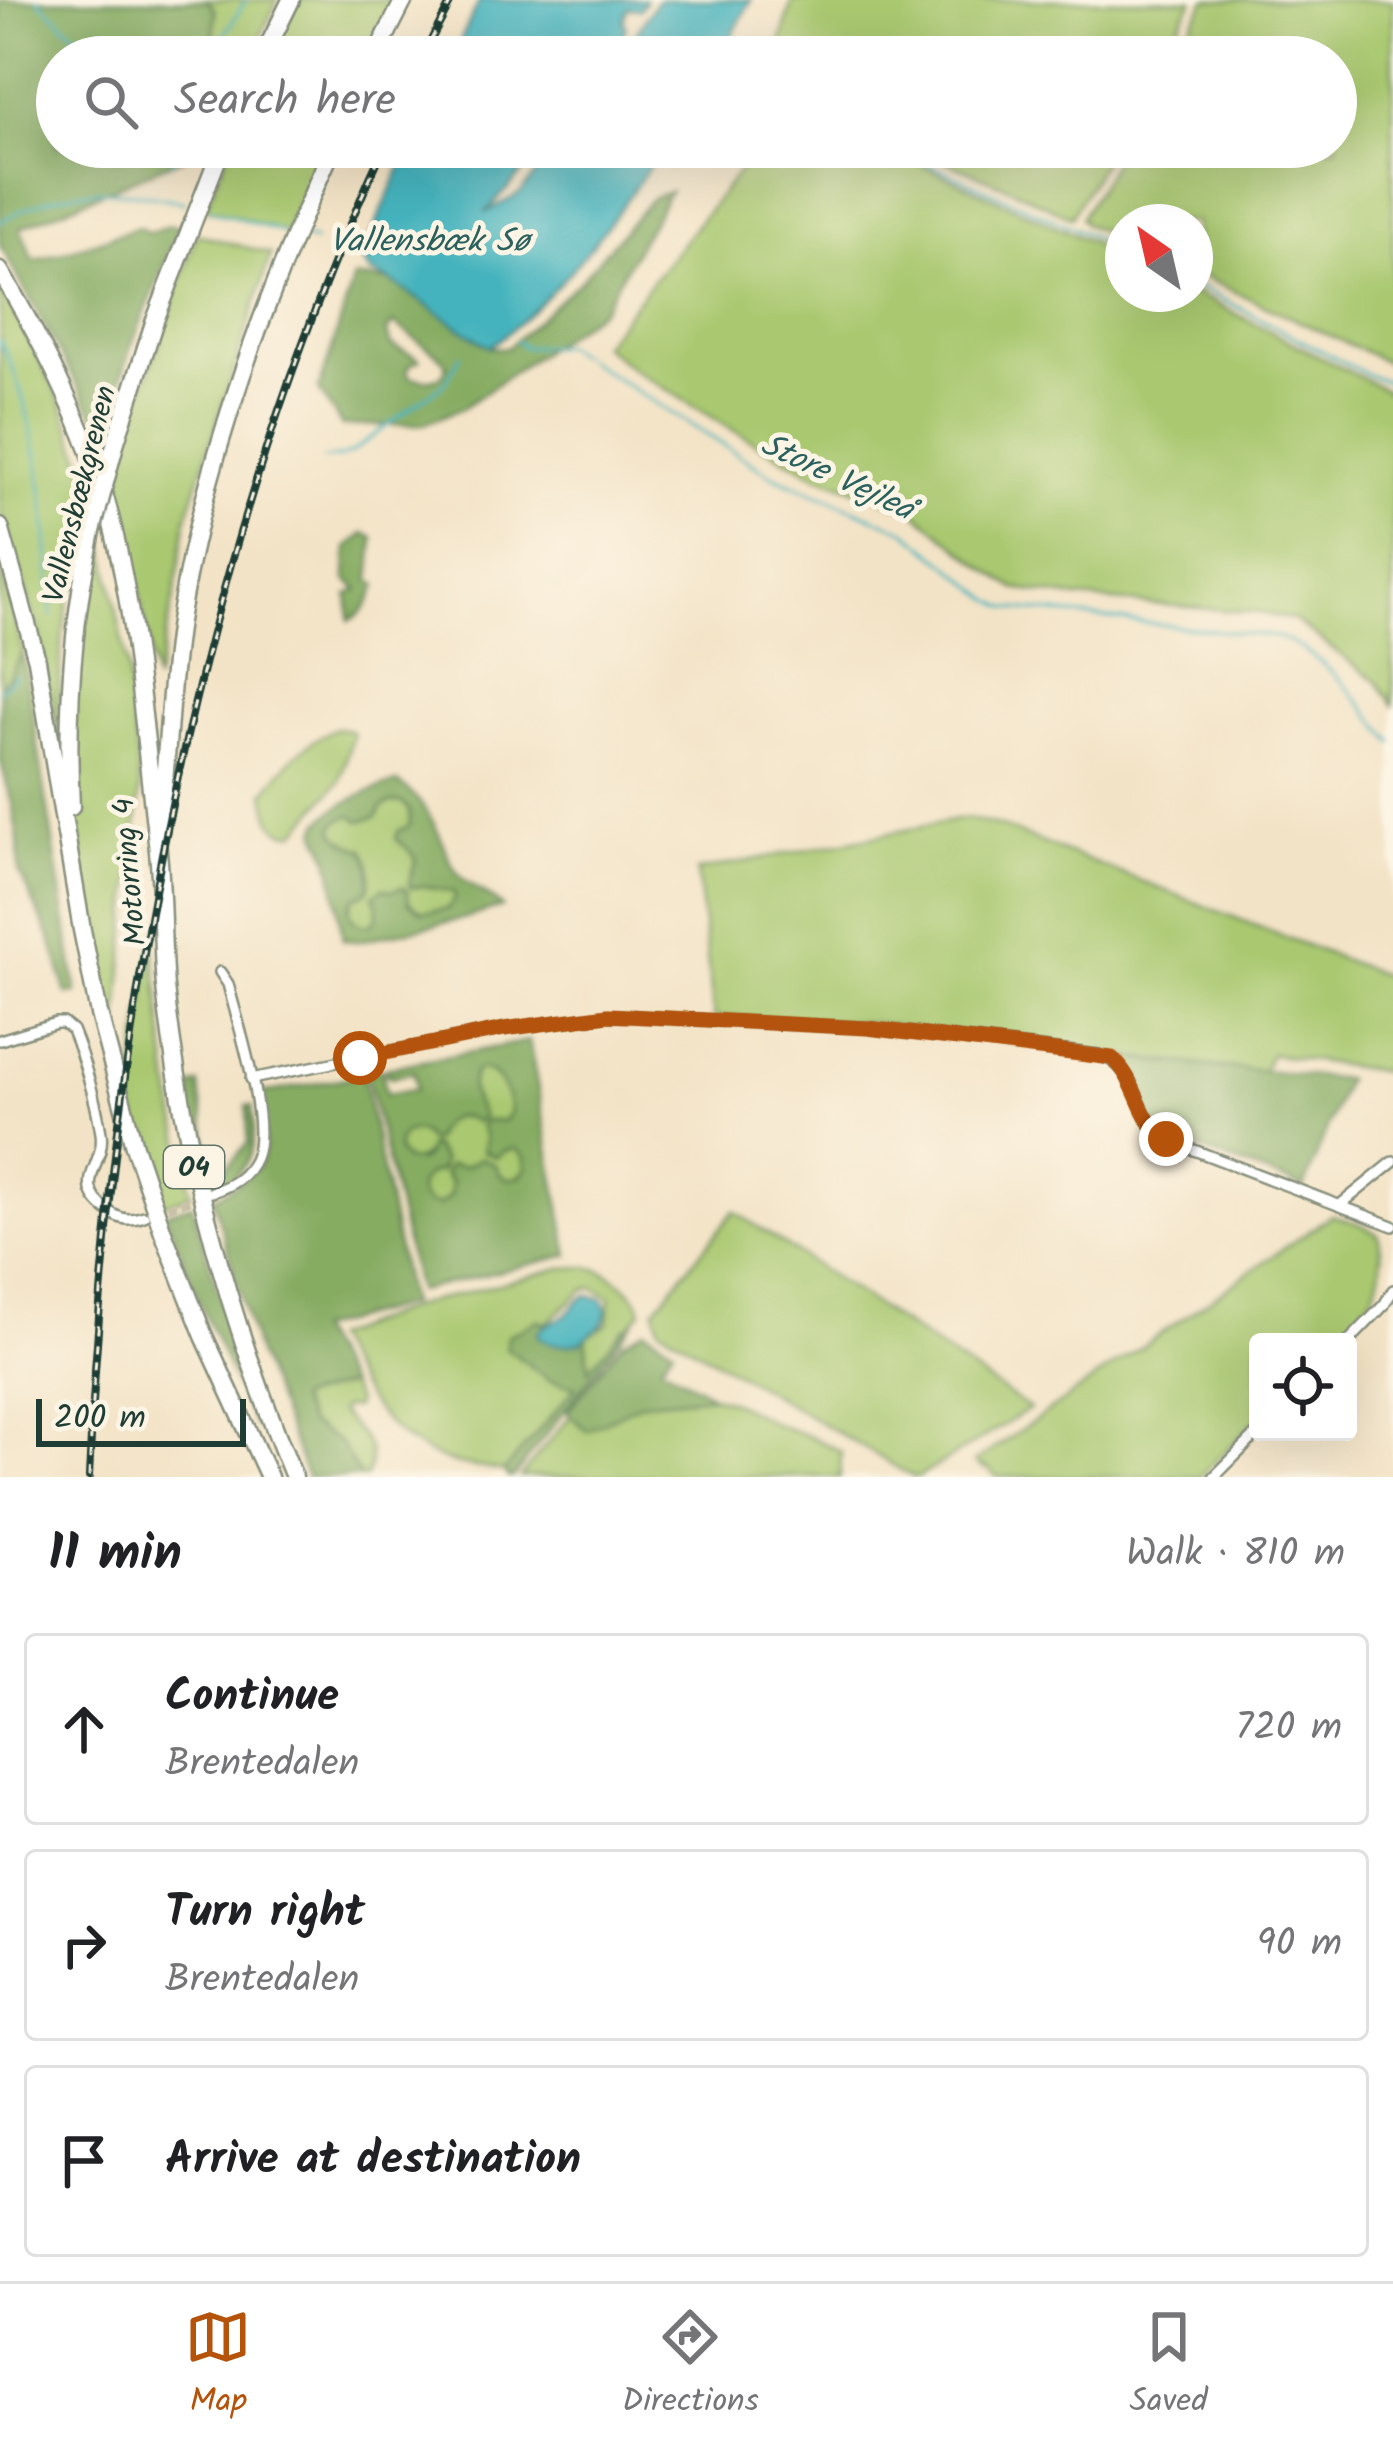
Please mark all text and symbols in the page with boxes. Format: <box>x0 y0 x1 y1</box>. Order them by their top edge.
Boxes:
search box <box>36 36 1357 168</box>
text: Search here <box>174 66 396 138</box>
icon: search <box>78 69 144 135</box>
north arrow <box>1105 204 1213 312</box>
water label: Vallensbæk Sø <box>330 216 533 269</box>
street label: Vallensbækgrenen <box>31 381 131 608</box>
water label: Store Vejleå <box>751 420 928 539</box>
street label: Motorring 4 <box>101 796 161 948</box>
route start <box>333 1031 387 1085</box>
route end <box>1139 1112 1193 1166</box>
road number: O4 <box>164 1146 224 1188</box>
map controls <box>1249 1333 1357 1441</box>
button: locate <box>1249 1333 1357 1441</box>
scale bar <box>36 1393 246 1446</box>
text: 200 m <box>54 1393 146 1446</box>
text: 11 min <box>48 1515 182 1596</box>
text: Walk · 810 m <box>1126 1524 1345 1586</box>
text: Continue <box>165 1662 339 1734</box>
icon: ahead <box>51 1696 117 1762</box>
text: 720 m <box>1235 1698 1342 1760</box>
text: Brentedalen <box>165 1734 359 1796</box>
text: Turn right <box>165 1878 365 1950</box>
icon: right <box>51 1912 117 1978</box>
text: 90 m <box>1257 1914 1342 1976</box>
text: Brentedalen <box>165 1950 359 2012</box>
text: Arrive at destination <box>165 2125 581 2197</box>
icon: arrive <box>51 2128 117 2194</box>
tab: Map <box>185 2304 251 2429</box>
tab: Directions <box>622 2304 759 2429</box>
tab: Saved <box>1129 2304 1208 2429</box>

